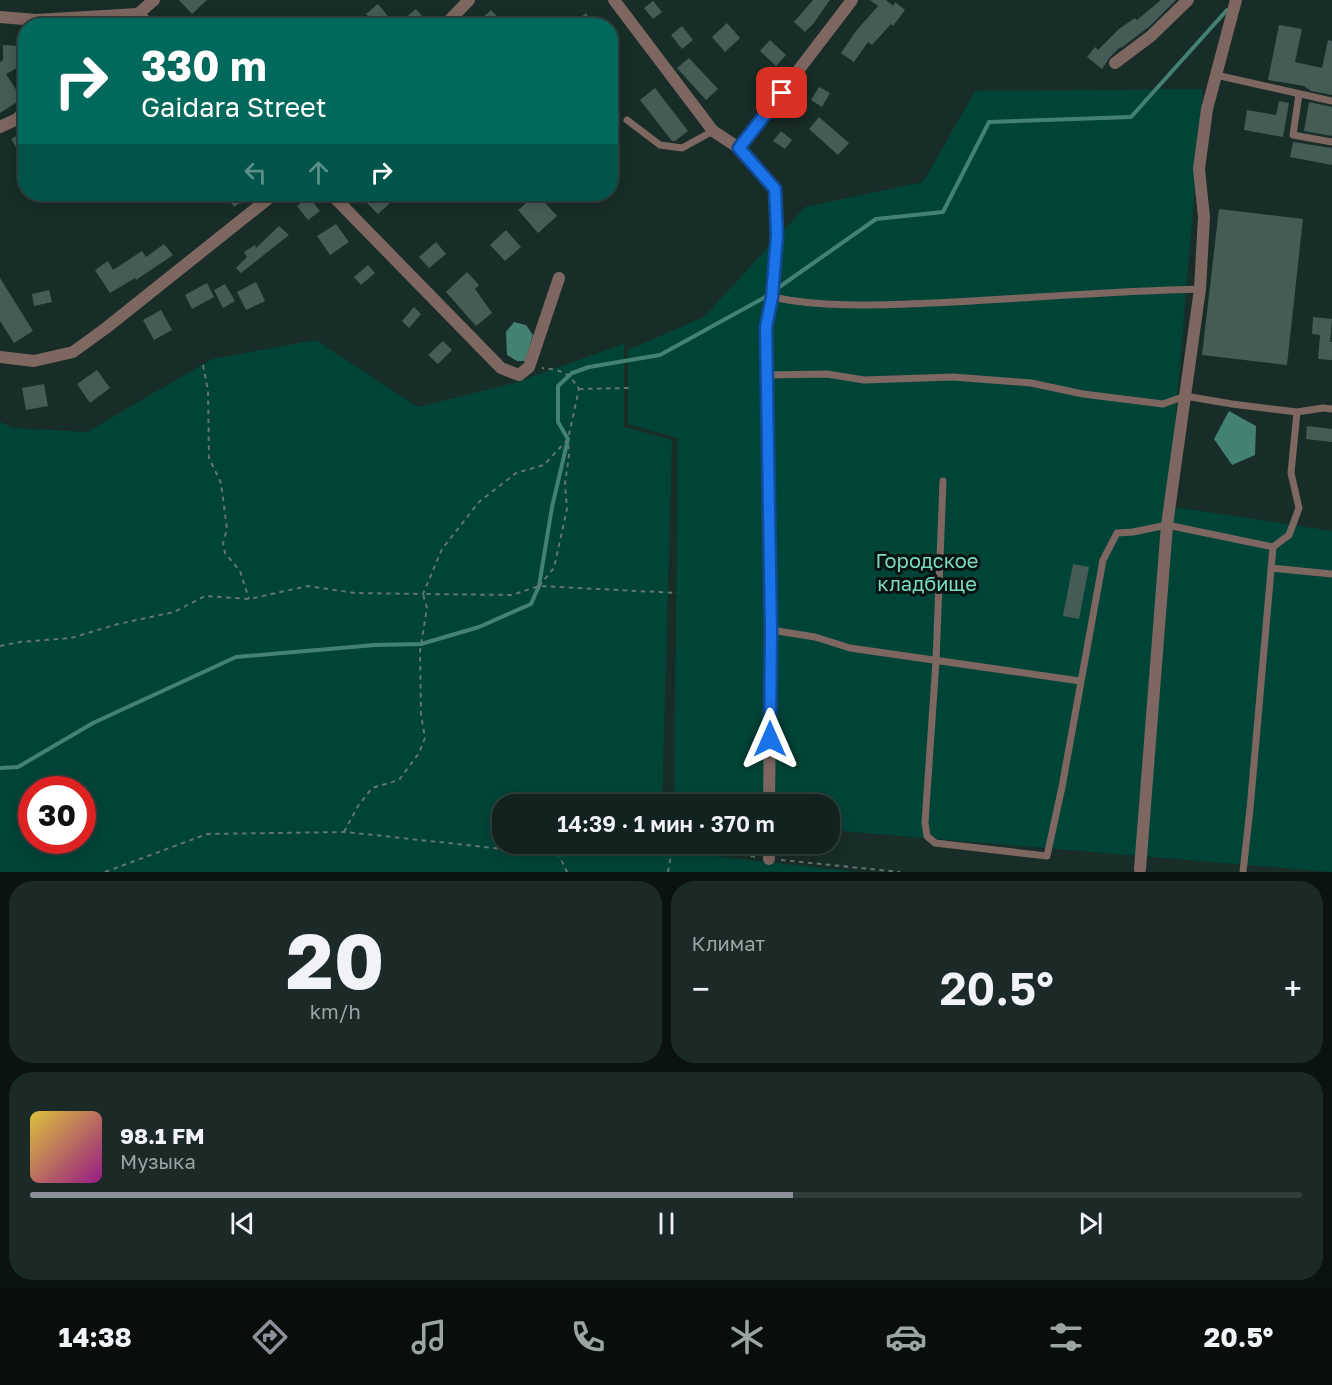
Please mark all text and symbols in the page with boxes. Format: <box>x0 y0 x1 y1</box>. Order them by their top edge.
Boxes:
text: 330 m <box>141 40 267 90</box>
icon: right <box>42 42 120 120</box>
pin <box>756 67 807 118</box>
icon: arrive <box>765 76 798 109</box>
text: Gaidara Street <box>141 91 327 123</box>
icon: left <box>239 156 272 189</box>
icon: ahead <box>302 156 335 189</box>
icon: right <box>365 156 398 189</box>
park label: Городское кладбище <box>876 548 978 595</box>
position arrow <box>738 707 802 771</box>
speed limit sign: 30 <box>18 776 96 854</box>
text: 14:39 · 1 мин · 370 m <box>557 810 775 837</box>
text: 20 <box>286 913 384 1006</box>
text: Климат <box>692 931 765 955</box>
text: 20.5° <box>940 961 1054 1015</box>
text: − <box>692 969 710 1008</box>
text: + <box>1284 969 1302 1008</box>
text: km/h <box>310 999 361 1023</box>
text: 98.1 FM <box>120 1122 205 1149</box>
text: Музыка <box>120 1149 196 1173</box>
icon: previous <box>226 1207 259 1240</box>
icon: pause <box>650 1207 683 1240</box>
icon: next <box>1074 1207 1107 1240</box>
icon: directions <box>249 1316 291 1358</box>
icon: music <box>408 1316 450 1358</box>
icon: phone <box>567 1316 609 1358</box>
icon: climate <box>726 1316 768 1358</box>
icon: car <box>885 1316 927 1358</box>
icon: filters <box>1045 1316 1087 1358</box>
text: 14:38 <box>59 1321 132 1353</box>
text: 20.5° <box>1204 1321 1273 1353</box>

